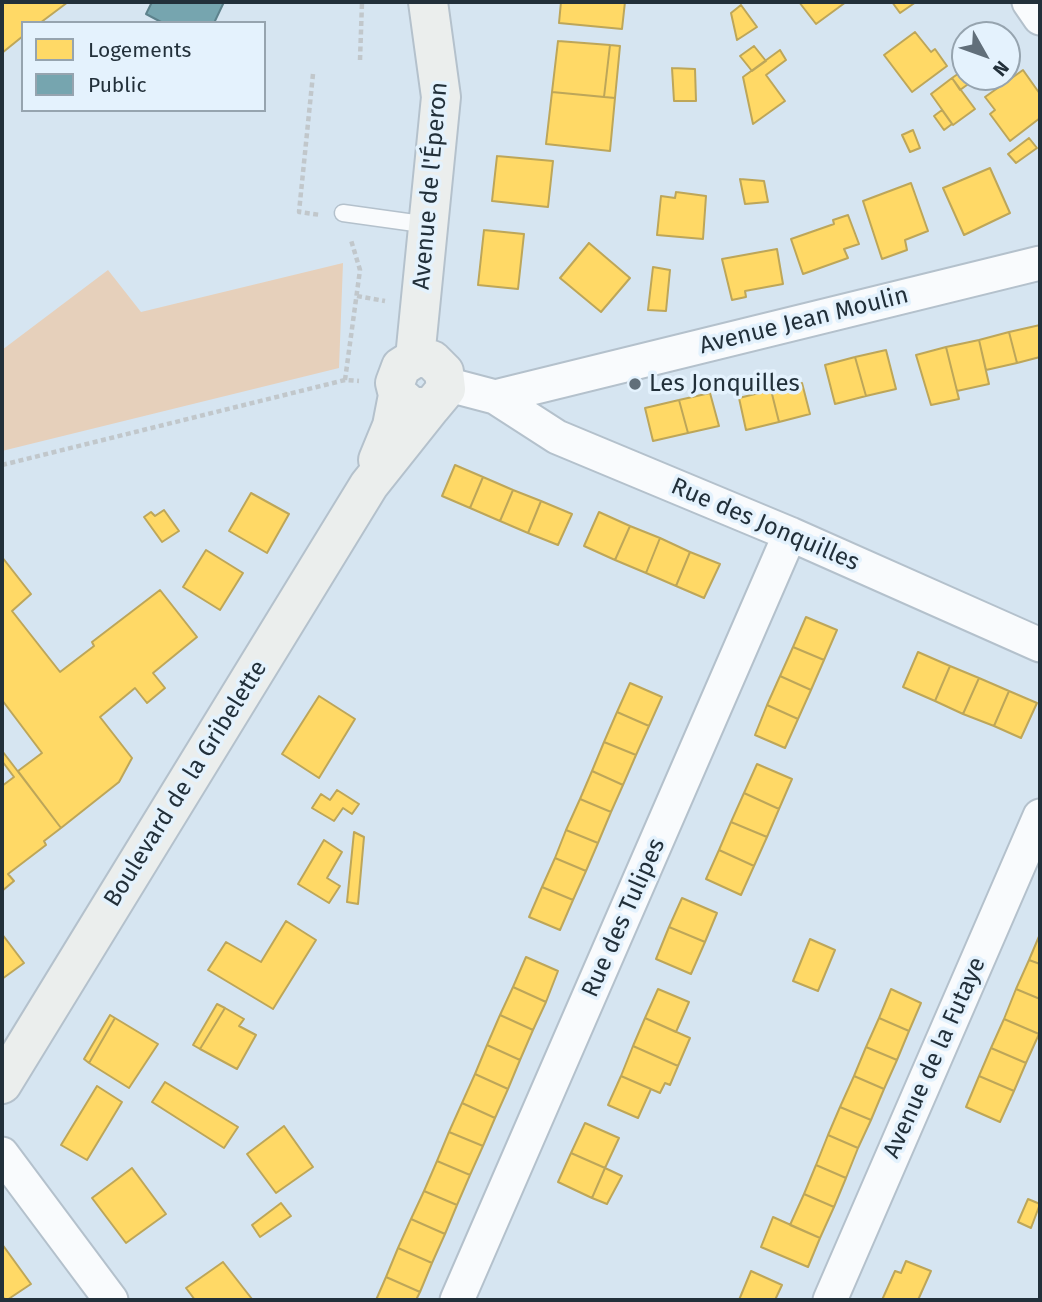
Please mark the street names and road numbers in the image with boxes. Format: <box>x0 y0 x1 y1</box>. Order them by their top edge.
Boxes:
street label: Avenue de l'Éperon <box>408 81 454 291</box>
street label: Avenue Jean Moulin <box>697 281 911 361</box>
street label: Rue des Jonquilles <box>667 472 863 578</box>
street label: Boulevard de la Gribelette <box>98 656 274 912</box>
street label: Rue des Tulipes <box>576 834 672 1002</box>
street label: Avenue de la Futaye <box>878 953 992 1163</box>

